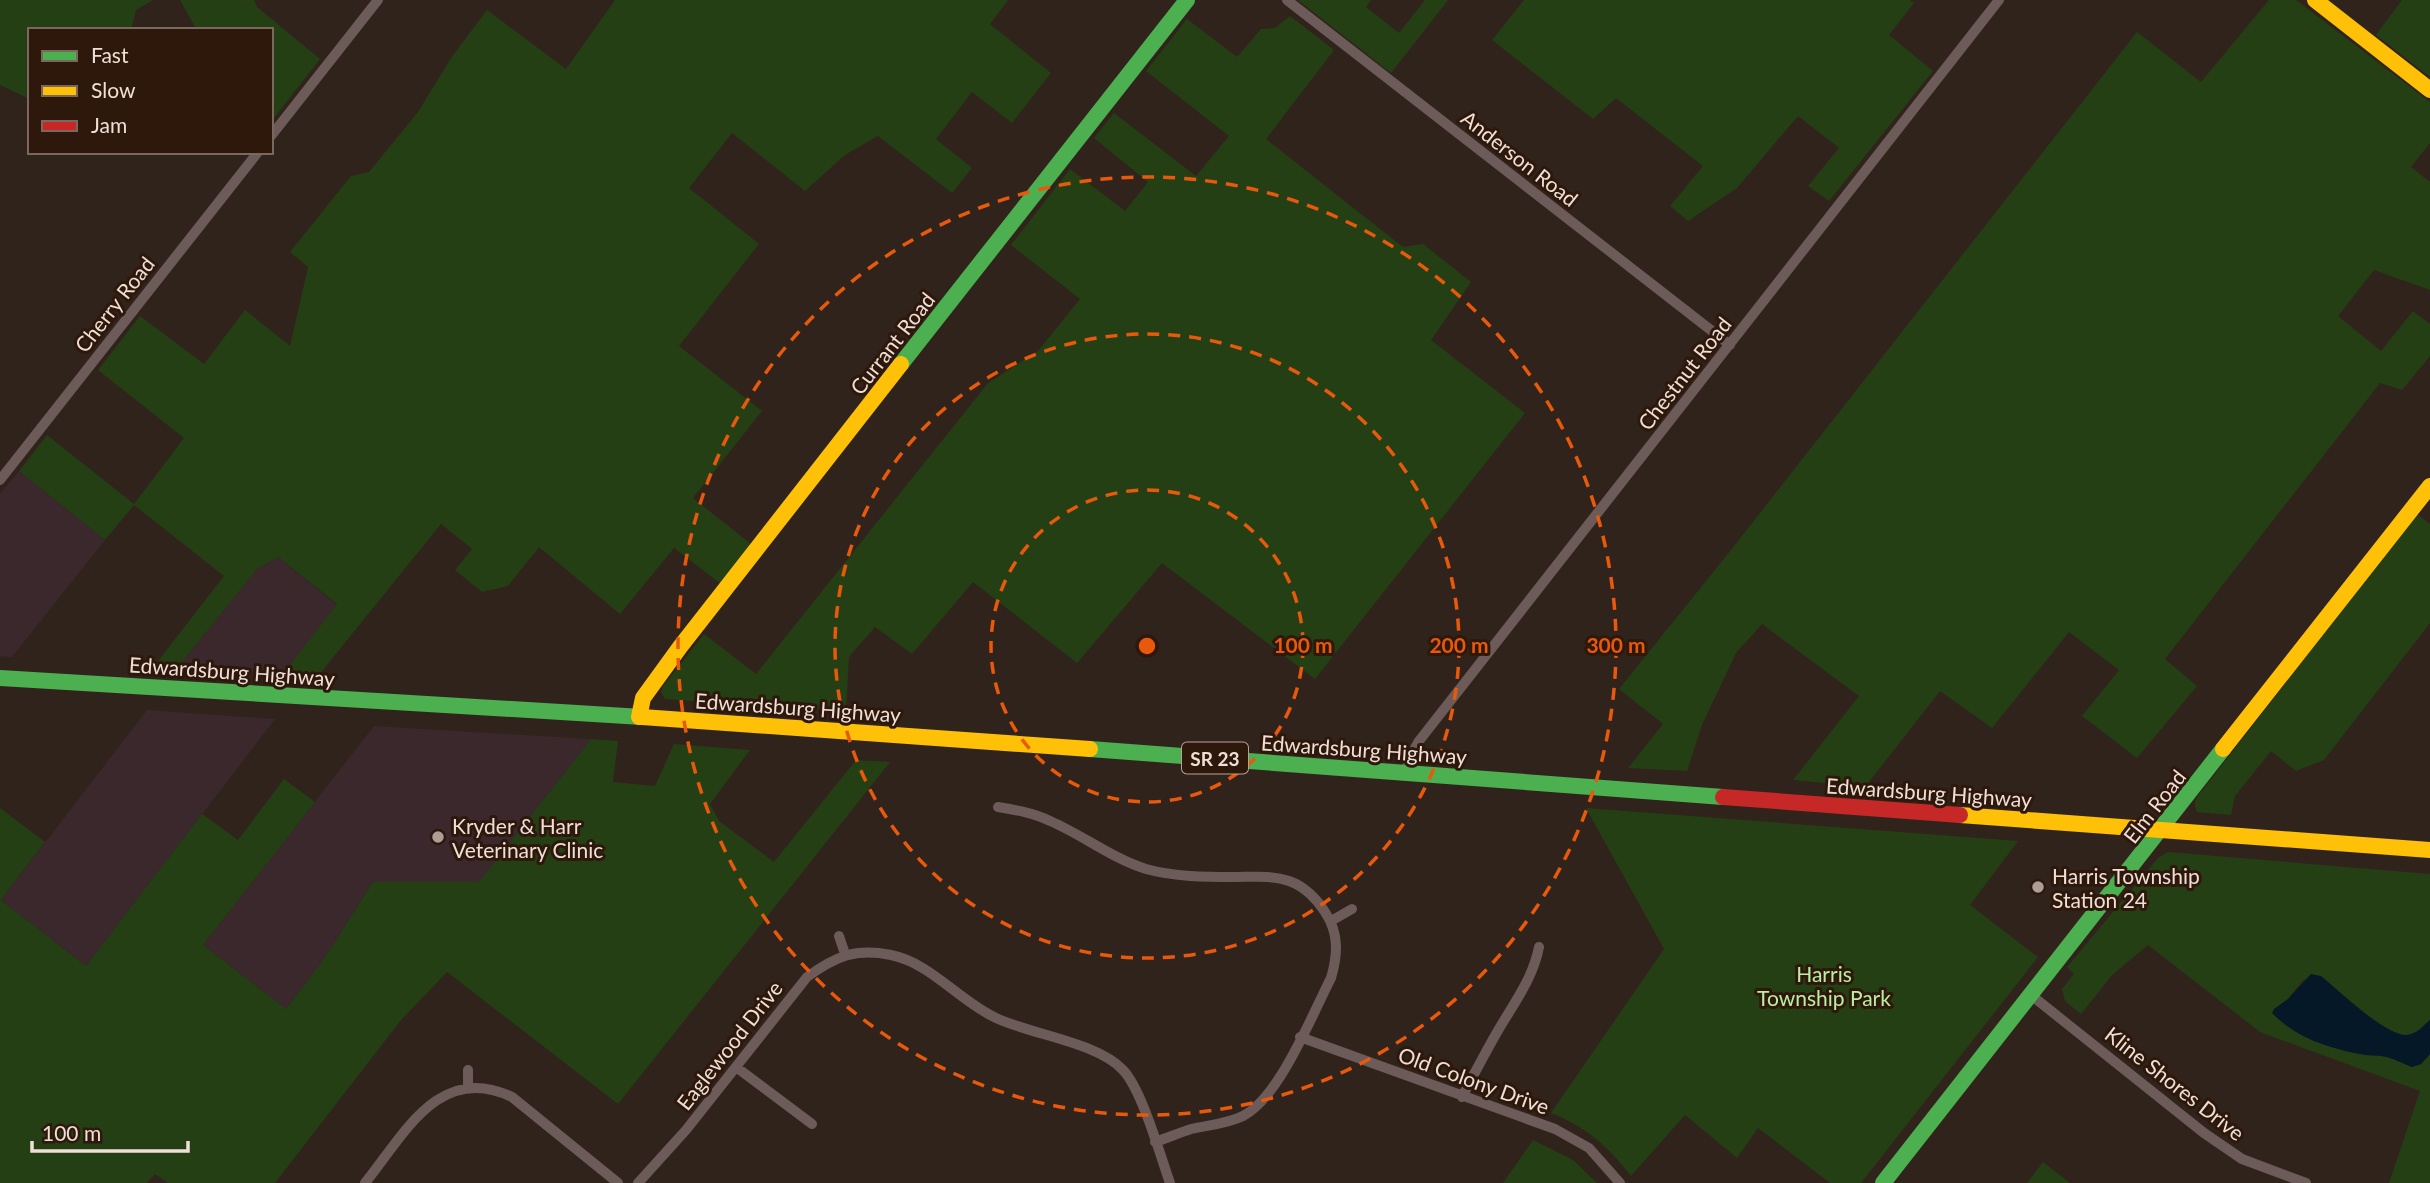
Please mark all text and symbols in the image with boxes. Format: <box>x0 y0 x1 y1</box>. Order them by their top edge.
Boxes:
legend <box>28 28 273 154</box>
text: Fast <box>91 42 129 67</box>
text: Slow <box>91 77 136 102</box>
street label: Anderson Road <box>1457 105 1583 211</box>
text: Jam <box>91 112 127 137</box>
street label: Cherry Road <box>69 251 159 357</box>
street label: Currant Road <box>845 287 939 399</box>
street label: Chestnut Road <box>1632 312 1736 434</box>
text: 100 m <box>1273 632 1333 657</box>
text: 200 m <box>1429 632 1489 657</box>
text: 300 m <box>1586 632 1646 657</box>
centre of rings <box>1135 634 1159 658</box>
street label: Edwardsburg Highway <box>128 651 336 691</box>
street label: Edwardsburg Highway <box>694 687 902 727</box>
street label: Edwardsburg Highway <box>1260 729 1468 769</box>
road number: SR 23 <box>1182 743 1248 774</box>
street label: Elm Road <box>2118 764 2190 848</box>
street label: Edwardsburg Highway <box>1825 772 2033 812</box>
place label: Kryder & Harr Veterinary Clinic <box>452 813 603 862</box>
marker: Kryder & Harr Veterinary Clinic <box>430 829 446 845</box>
place label: Harris Township Station 24 <box>2052 863 2200 912</box>
marker: Harris Township Station 24 <box>2030 879 2046 895</box>
park label: Harris Township Park <box>1757 961 1891 1010</box>
street label: Eaglewood Drive <box>671 976 787 1114</box>
street label: Kline Shores Drive <box>2100 1021 2250 1145</box>
street label: Old Colony Drive <box>1395 1041 1553 1119</box>
scale bar <box>32 1110 187 1154</box>
text: 100 m <box>42 1120 101 1145</box>

